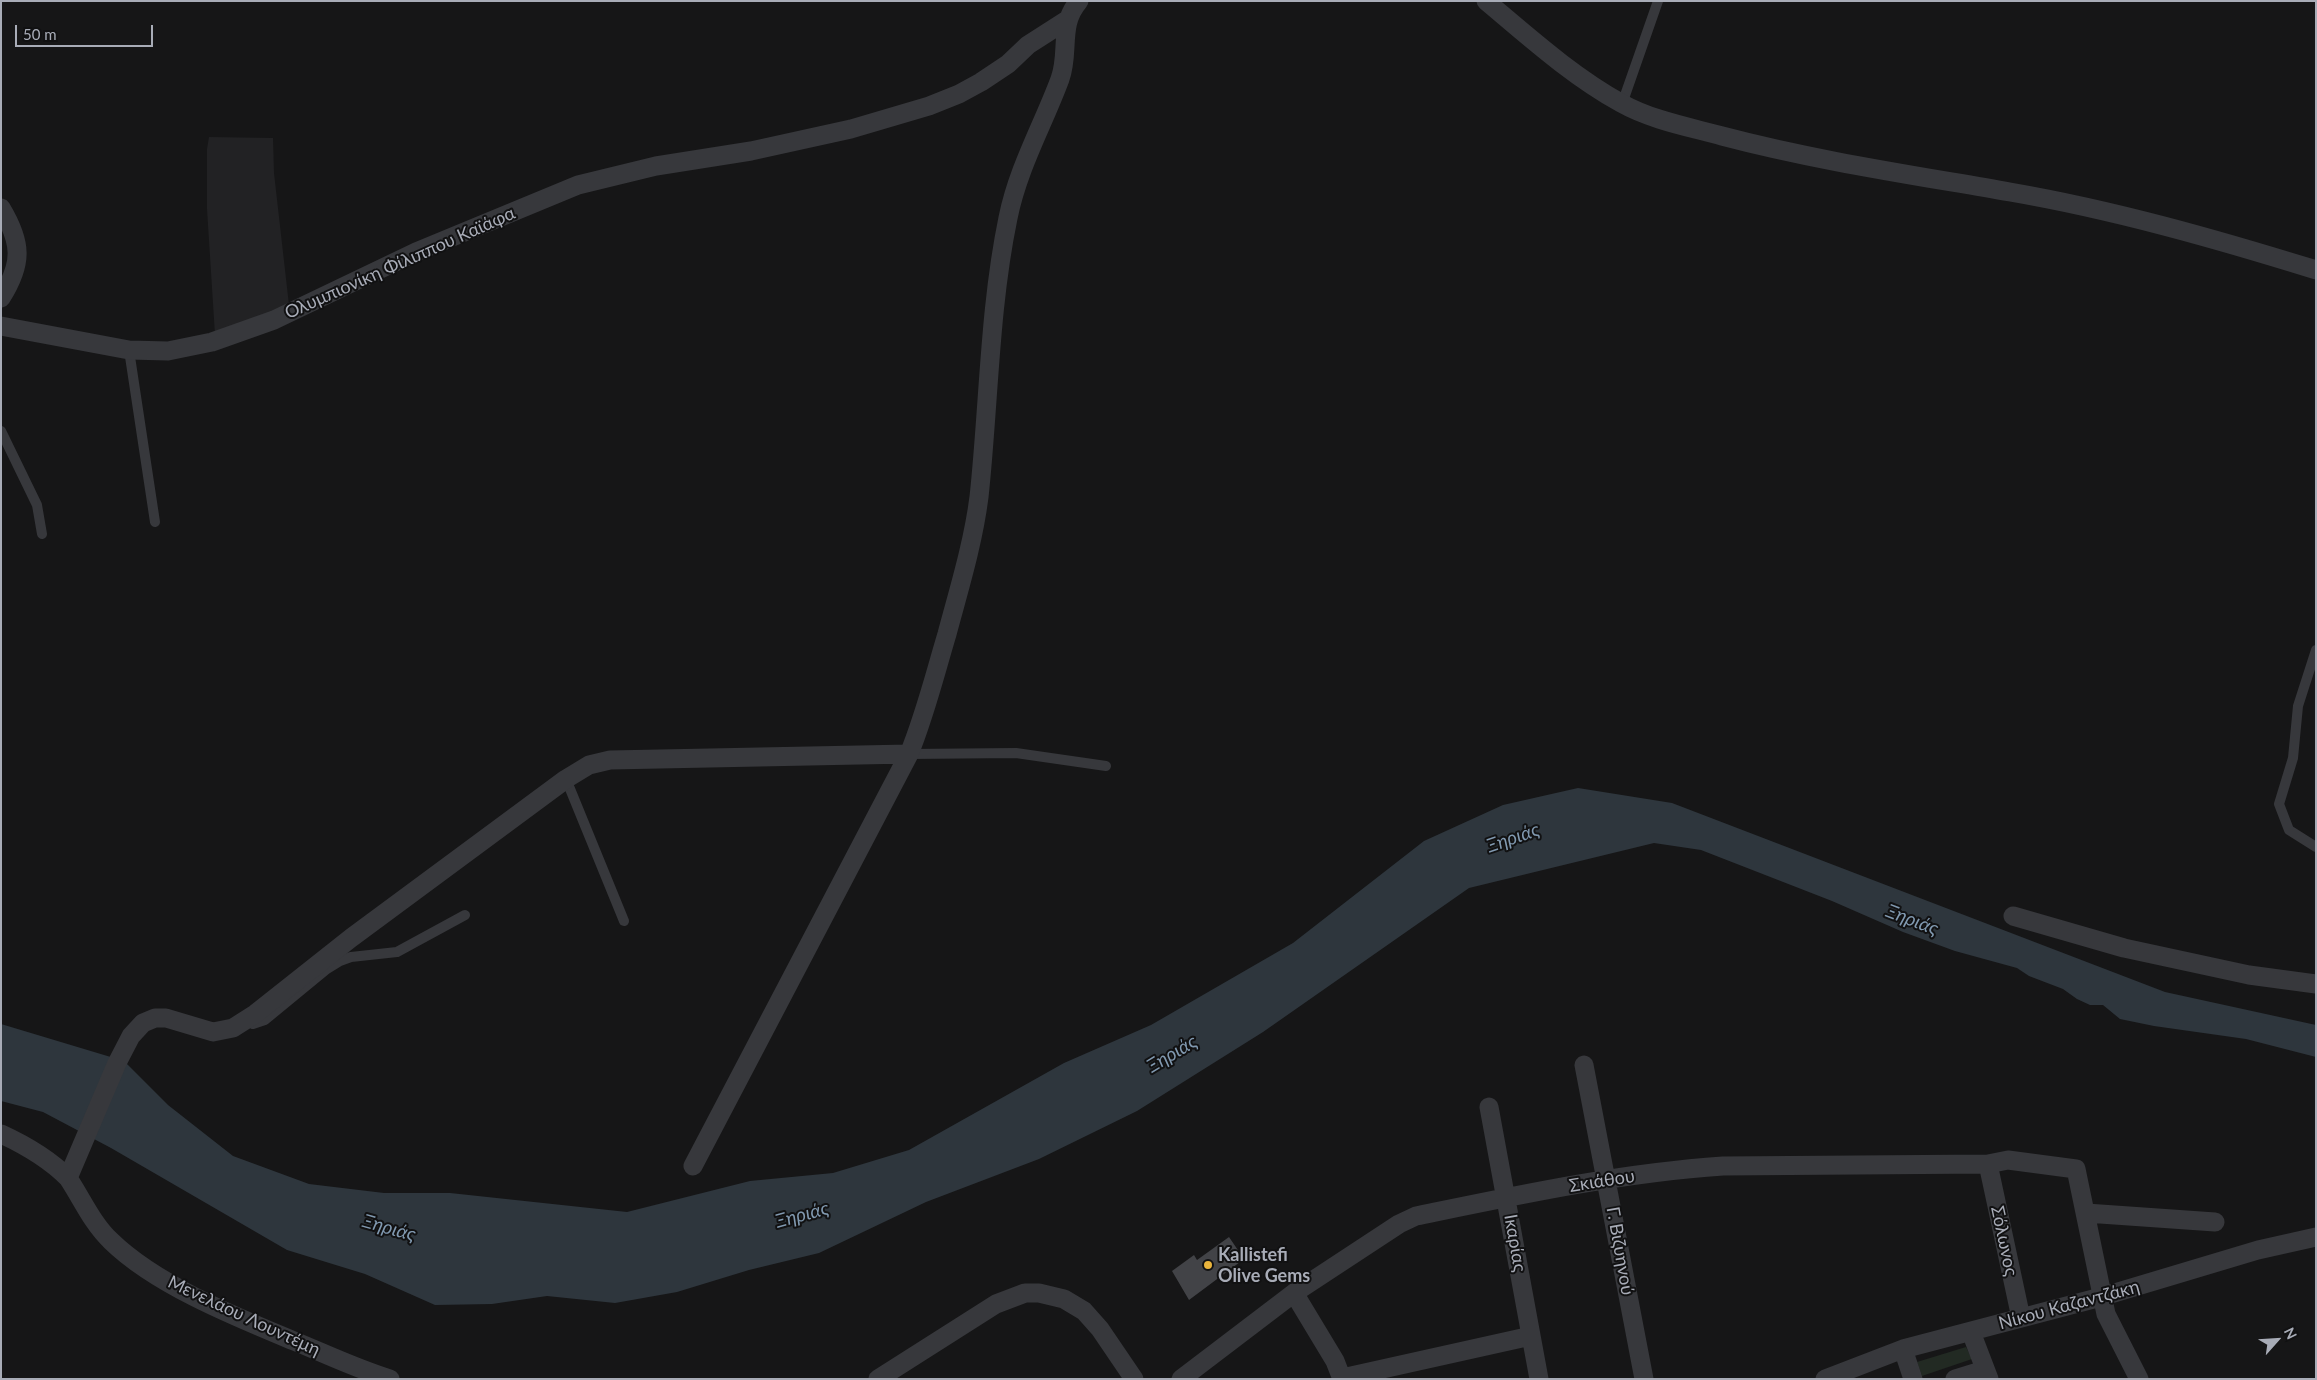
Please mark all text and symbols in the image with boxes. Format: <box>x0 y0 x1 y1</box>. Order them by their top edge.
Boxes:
scale bar <box>18 15 155 47</box>
text: 50 m <box>23 25 57 43</box>
street label: Ολυμπιονίκη Φίλιππου Καϊάφα <box>281 202 519 324</box>
water label: Ξηριάς <box>1484 818 1542 858</box>
water label: Ξηριάς <box>1883 900 1941 940</box>
water label: Ξηριάς <box>1143 1030 1201 1078</box>
street label: Σκιάθου <box>1568 1165 1636 1197</box>
water label: Ξηριάς <box>773 1197 831 1233</box>
street label: Σόλωνος <box>1986 1204 2022 1278</box>
street label: Γ. Βιζυηνού <box>1602 1205 1638 1297</box>
water label: Ξηριάς <box>360 1210 418 1246</box>
street label: Ικαρίας <box>1499 1213 1531 1273</box>
place label: Kallistefi Olive Gems <box>1218 1244 1310 1286</box>
marker: Kallistefi Olive Gems <box>1202 1259 1214 1271</box>
street label: Μενελάου Λουντέμη <box>164 1271 324 1361</box>
street label: Νίκου Καζαντζάκη <box>1996 1276 2142 1334</box>
north arrow <box>2252 1315 2302 1365</box>
text: N <box>2281 1325 2301 1342</box>

